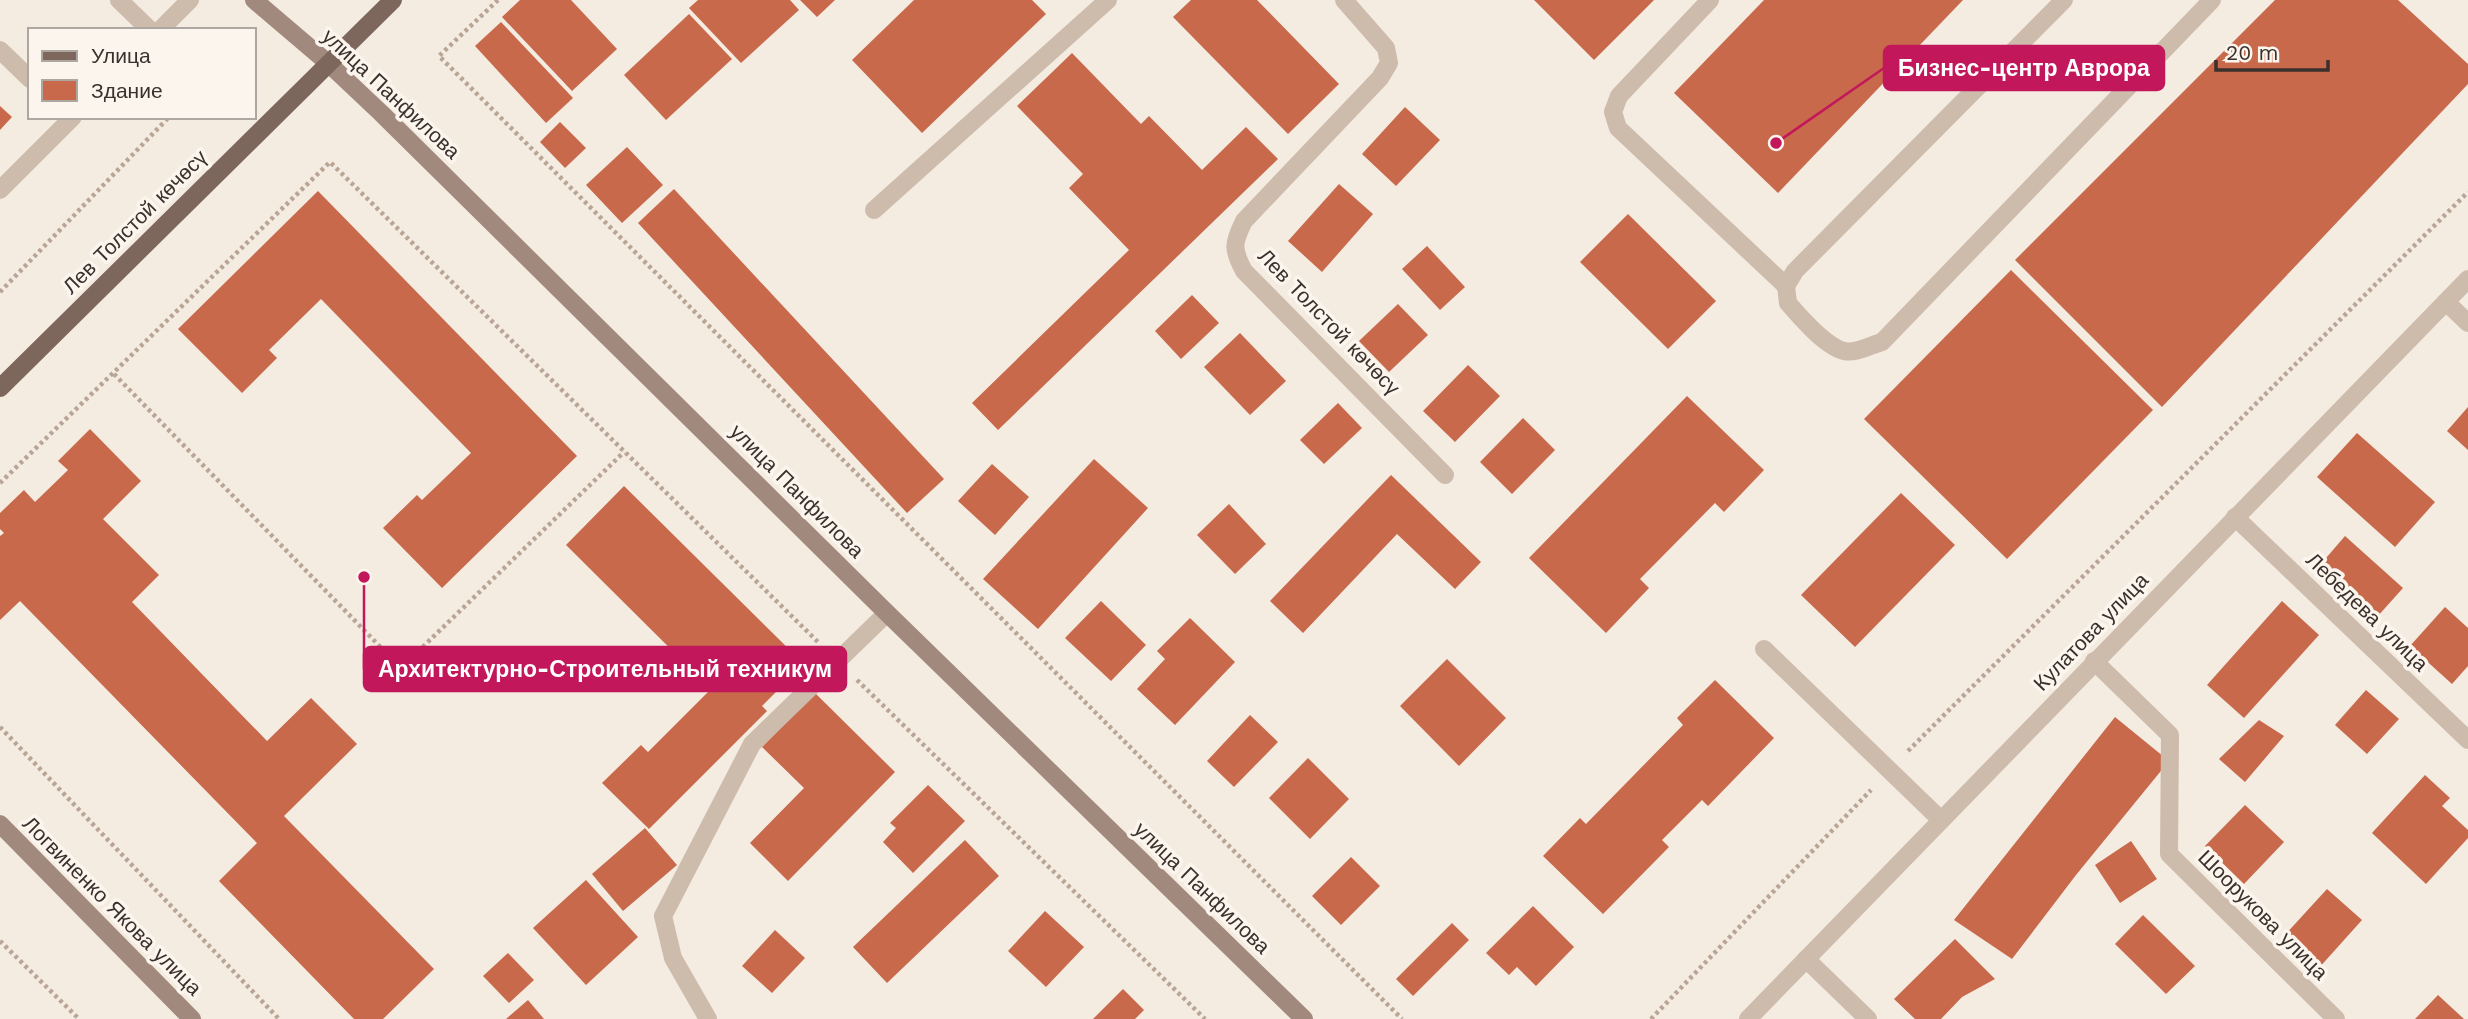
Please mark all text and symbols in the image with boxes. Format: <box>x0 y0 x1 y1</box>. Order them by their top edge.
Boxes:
street label: улица Панфилова <box>317 23 466 164</box>
legend <box>28 28 256 119</box>
scale bar <box>2216 28 2328 72</box>
text: 20 m <box>2226 40 2278 65</box>
text: Улица <box>91 43 151 68</box>
callout: Бизнес-центр Аврора <box>1884 46 2164 90</box>
text: Бизнес-центр Аврора <box>1898 55 2150 82</box>
text: Здание <box>91 78 163 103</box>
street label: Лев Толстой көчөсү <box>57 144 212 299</box>
street label: Лев Толстой көчөсү <box>1253 243 1406 400</box>
street label: улица Панфилова <box>725 419 870 563</box>
street label: Лебедева улица <box>2301 547 2434 676</box>
street label: Кулатова улица <box>2028 567 2153 696</box>
callout: Архитектурно-Строительный техникум <box>364 647 846 691</box>
text: Архитектурно-Строительный техникум <box>378 656 832 683</box>
street label: Логвиненко Якова улица <box>18 811 207 1001</box>
street label: улица Панфилова <box>1129 816 1276 959</box>
street label: Шоорукова улица <box>2193 845 2334 985</box>

